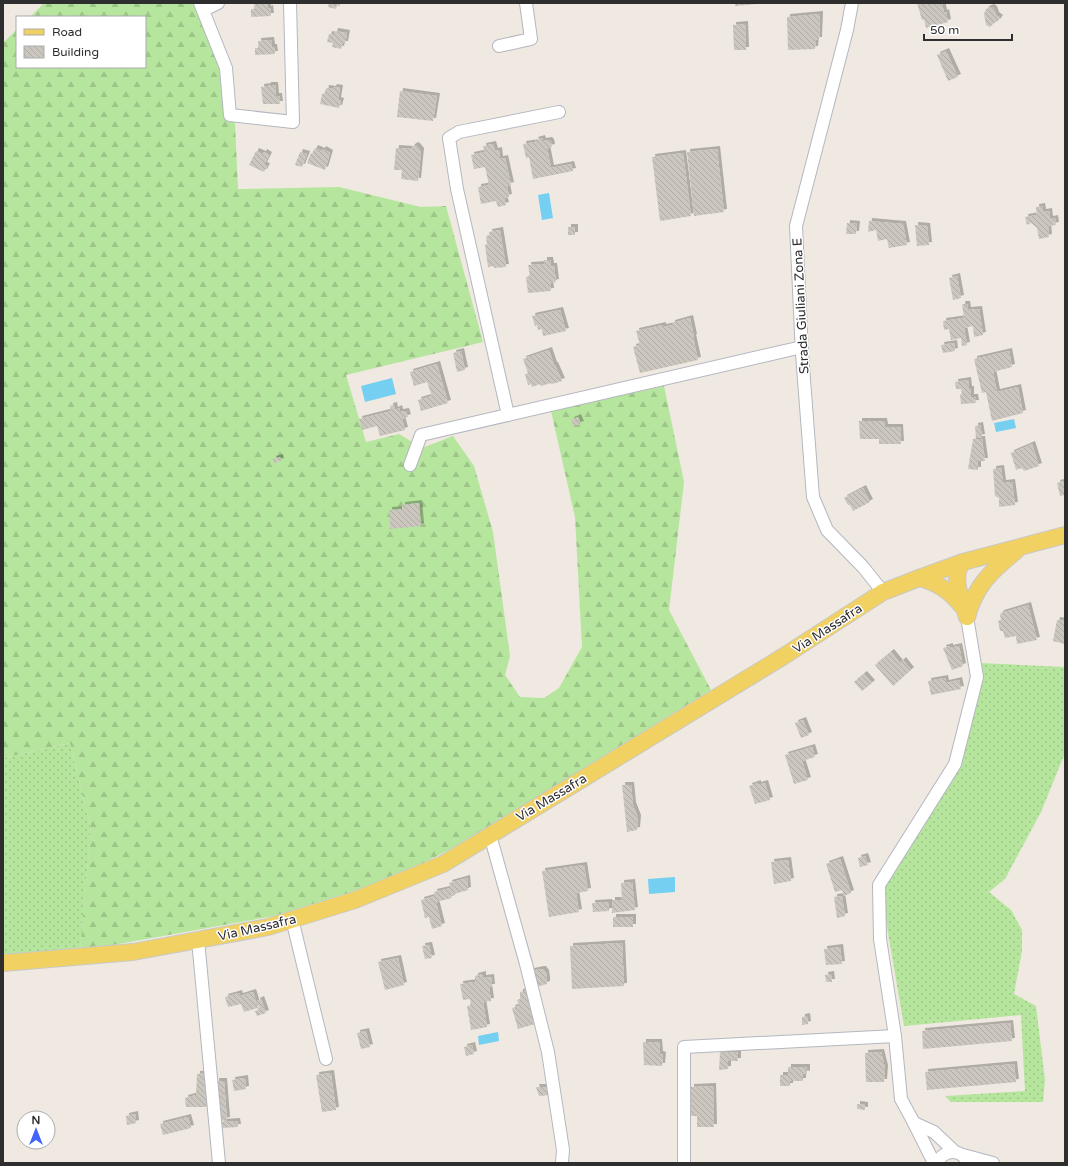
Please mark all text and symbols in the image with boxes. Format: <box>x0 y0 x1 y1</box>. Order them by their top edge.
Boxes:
legend <box>16 16 146 68</box>
scale bar <box>924 16 1012 42</box>
text: 50 m <box>930 23 959 37</box>
text: Road <box>52 25 82 39</box>
text: Building <box>52 45 99 59</box>
street label: Strada Giuliani Zona E <box>789 237 813 374</box>
street label: Via Massafra <box>790 600 865 657</box>
street label: Via Massafra <box>513 771 590 825</box>
street label: Via Massafra <box>217 911 298 945</box>
north arrow <box>16 1110 56 1150</box>
text: N <box>32 1114 40 1127</box>

